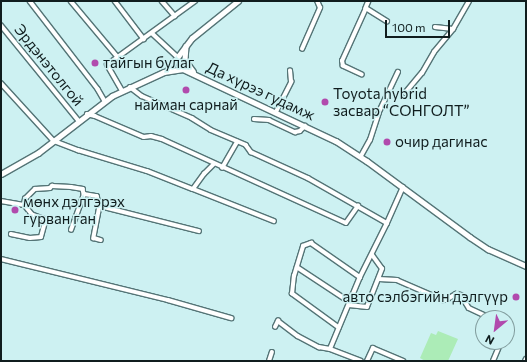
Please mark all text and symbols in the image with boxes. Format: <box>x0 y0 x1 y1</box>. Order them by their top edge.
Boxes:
scale bar <box>387 12 452 38</box>
text: 100 m <box>392 20 426 34</box>
street label: Эрдэнэтолгой <box>11 21 87 109</box>
place label: тайгын булаг <box>103 54 194 72</box>
marker: тайгын булаг <box>90 58 100 68</box>
street label: Да хүрээ гудамж <box>204 58 318 124</box>
place label: Toyota hybrid засвар “СОНГОЛТ” <box>333 84 470 119</box>
marker: найман сарнай <box>181 85 191 95</box>
place label: найман сарнай <box>134 96 238 114</box>
marker: Toyota hybrid засвар “СОНГОЛТ” <box>320 97 330 107</box>
place label: очир дагинас <box>395 133 488 151</box>
marker: очир дагинас <box>382 137 392 147</box>
place label: мөнх дэлгэрэх гурван ган <box>23 192 125 227</box>
marker: мөнх дэлгэрэх гурван ган <box>10 205 20 215</box>
place label: авто сэлбэгийн дэлгүүр <box>343 288 508 306</box>
marker: авто сэлбэгийн дэлгүүр <box>511 292 521 302</box>
north arrow <box>475 310 515 350</box>
text: N <box>483 332 496 348</box>

